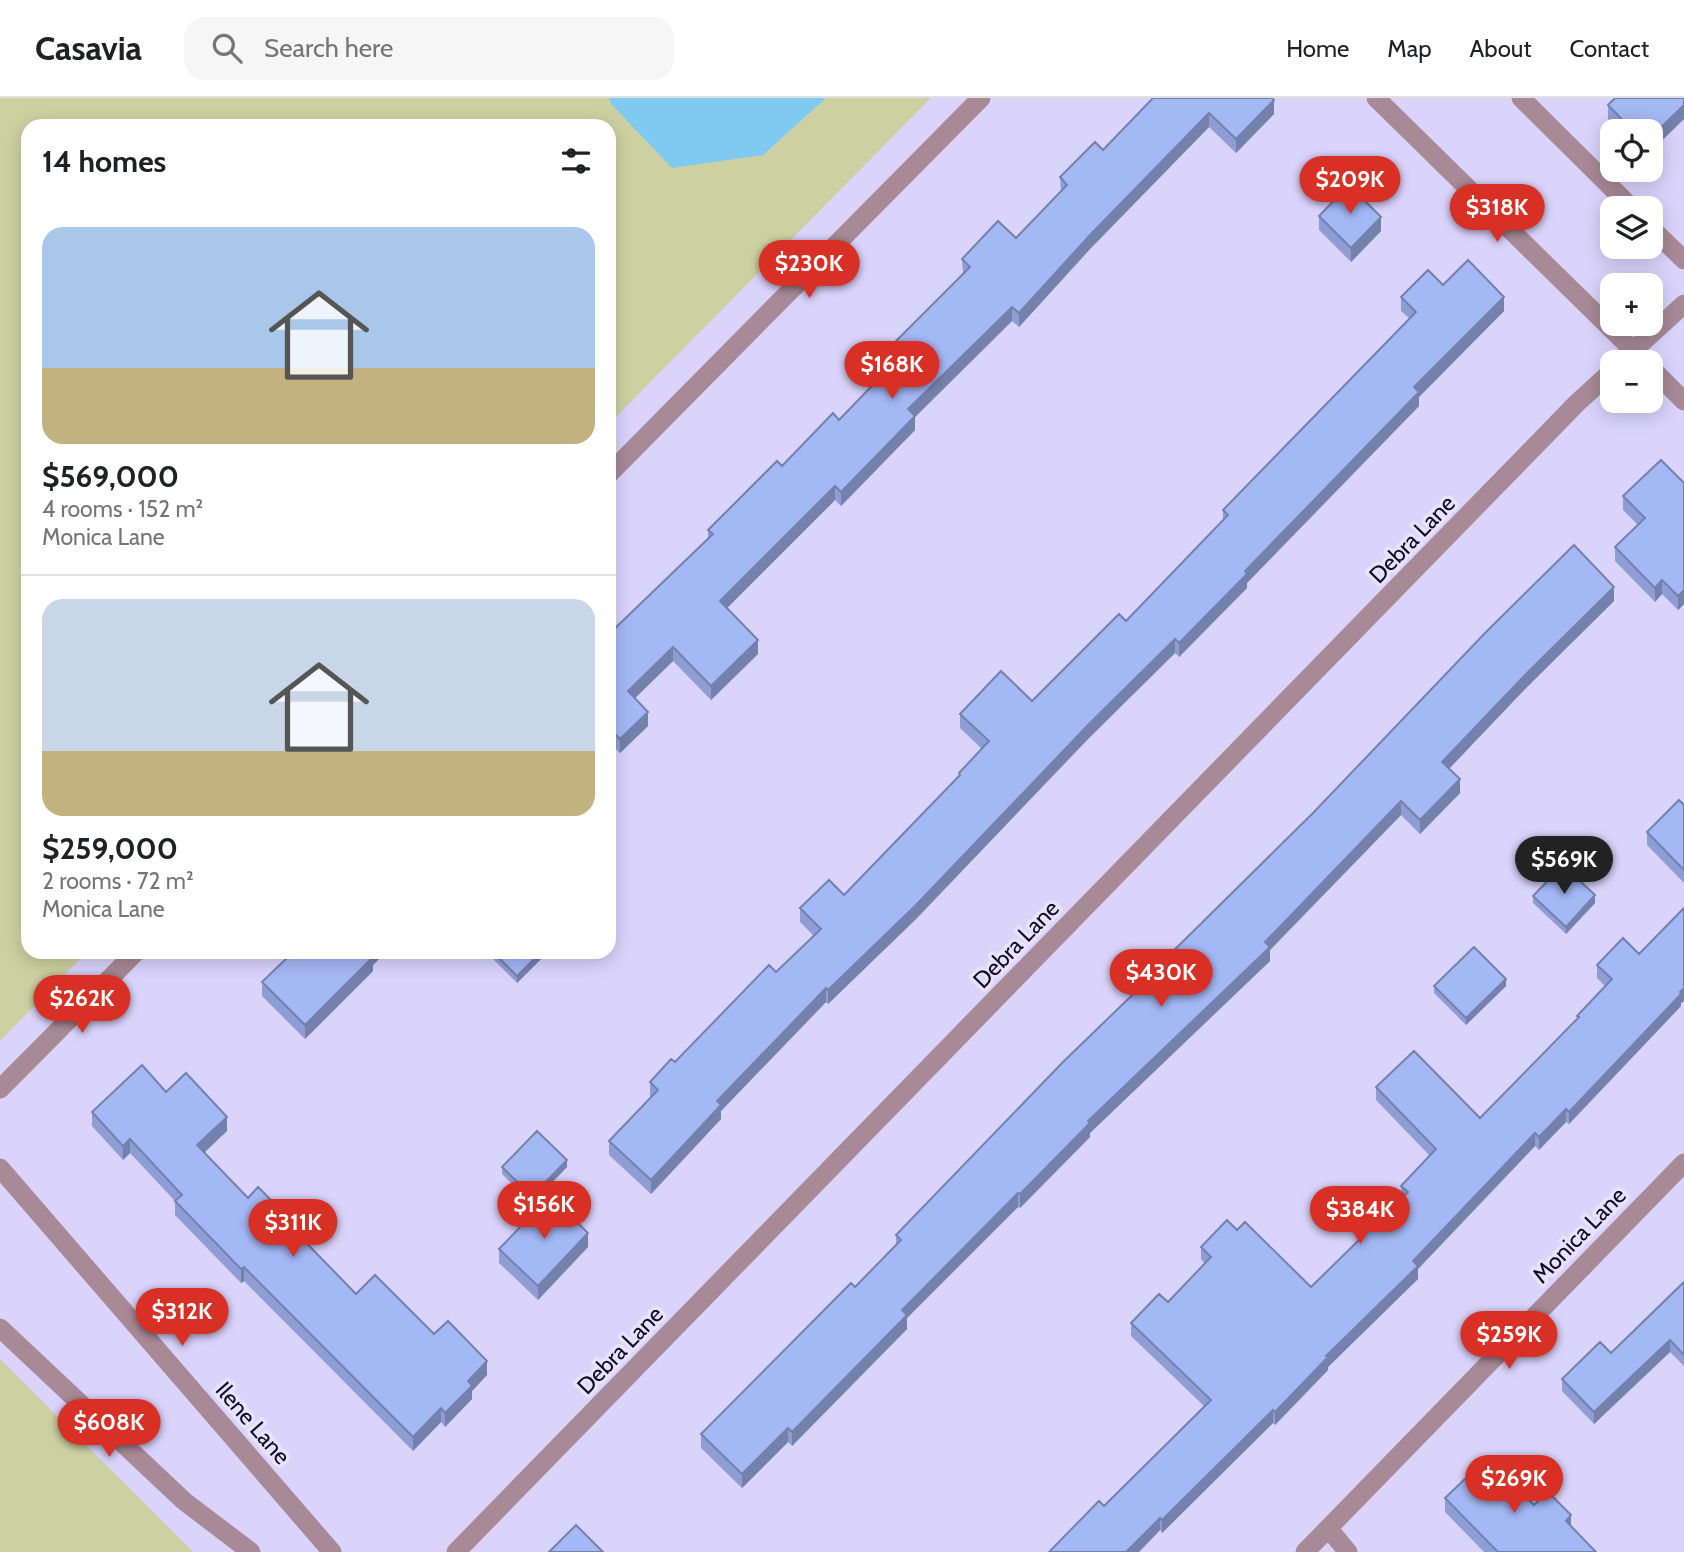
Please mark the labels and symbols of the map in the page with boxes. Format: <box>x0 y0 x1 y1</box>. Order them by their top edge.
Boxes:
pin: $209K <box>1301 156 1399 216</box>
pin: $318K <box>1448 184 1546 244</box>
pin: $230K <box>760 240 858 300</box>
pin: $168K <box>843 342 941 401</box>
street label: Debra Lane <box>1363 489 1461 589</box>
pin: $569K <box>1515 836 1613 896</box>
street label: Debra Lane <box>967 894 1065 994</box>
pin: $430K <box>1112 950 1210 1009</box>
pin: $262K <box>33 976 131 1035</box>
street label: Monica Lane <box>1526 1181 1632 1289</box>
pin: $156K <box>495 1182 593 1241</box>
pin: $384K <box>1311 1186 1409 1246</box>
pin: $311K <box>244 1200 342 1259</box>
pin: $312K <box>133 1288 231 1348</box>
street label: Debra Lane <box>571 1300 669 1400</box>
pin: $259K <box>1460 1312 1558 1371</box>
street label: Ilene Lane <box>210 1376 296 1470</box>
pin: $608K <box>60 1400 158 1459</box>
pin: $269K <box>1465 1456 1563 1515</box>

